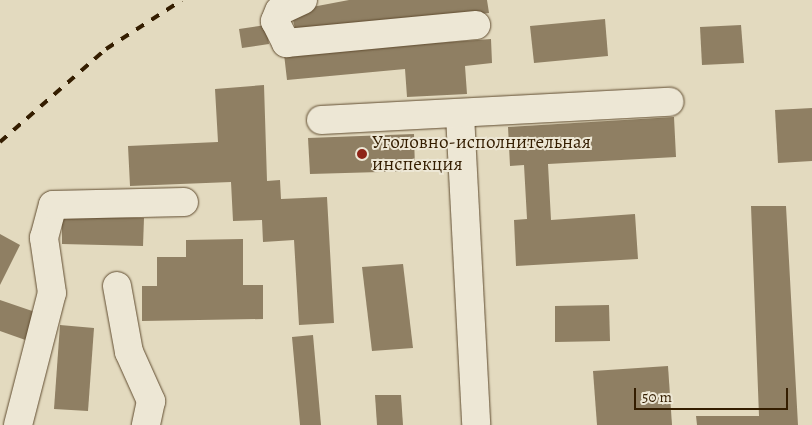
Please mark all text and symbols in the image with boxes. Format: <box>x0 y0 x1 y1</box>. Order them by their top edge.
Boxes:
place label: Уголовно-исполнительная инспекция <box>372 132 591 176</box>
marker: Уголовно-исполнительная инспекция <box>356 148 368 160</box>
scale bar <box>637 378 791 410</box>
text: 50 m <box>642 387 672 407</box>

